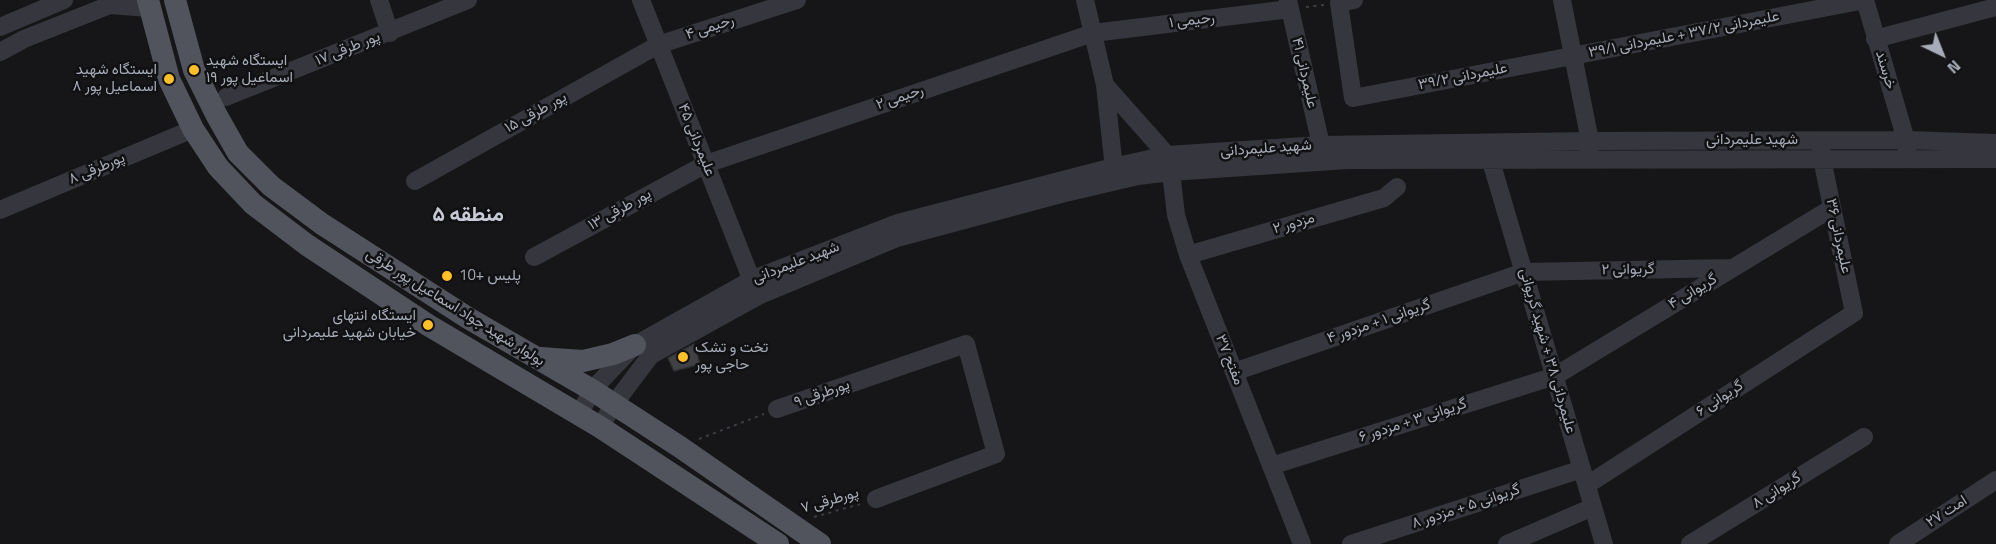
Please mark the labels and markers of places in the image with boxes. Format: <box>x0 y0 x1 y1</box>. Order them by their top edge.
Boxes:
place label: ایستگاه شهید اسماعیل پور ۱۹ <box>206 52 293 87</box>
place label: ایستگاه شهید اسماعیل پور ۸ <box>73 61 157 96</box>
marker: ایستگاه شهید اسماعیل پور ۱۹ <box>187 63 201 77</box>
marker: ایستگاه شهید اسماعیل پور ۸ <box>162 72 176 86</box>
place label: پلیس +10 <box>459 267 521 285</box>
marker: پلیس +10 <box>440 269 454 283</box>
place label: ایستگاه انتهای خیابان شهید علیمردانی <box>283 307 416 342</box>
marker: ایستگاه انتهای خیابان شهید علیمردانی <box>421 318 435 332</box>
place label: تخت و تشک حاجی پور <box>695 339 768 374</box>
marker: تخت و تشک حاجی پور <box>676 350 690 364</box>

